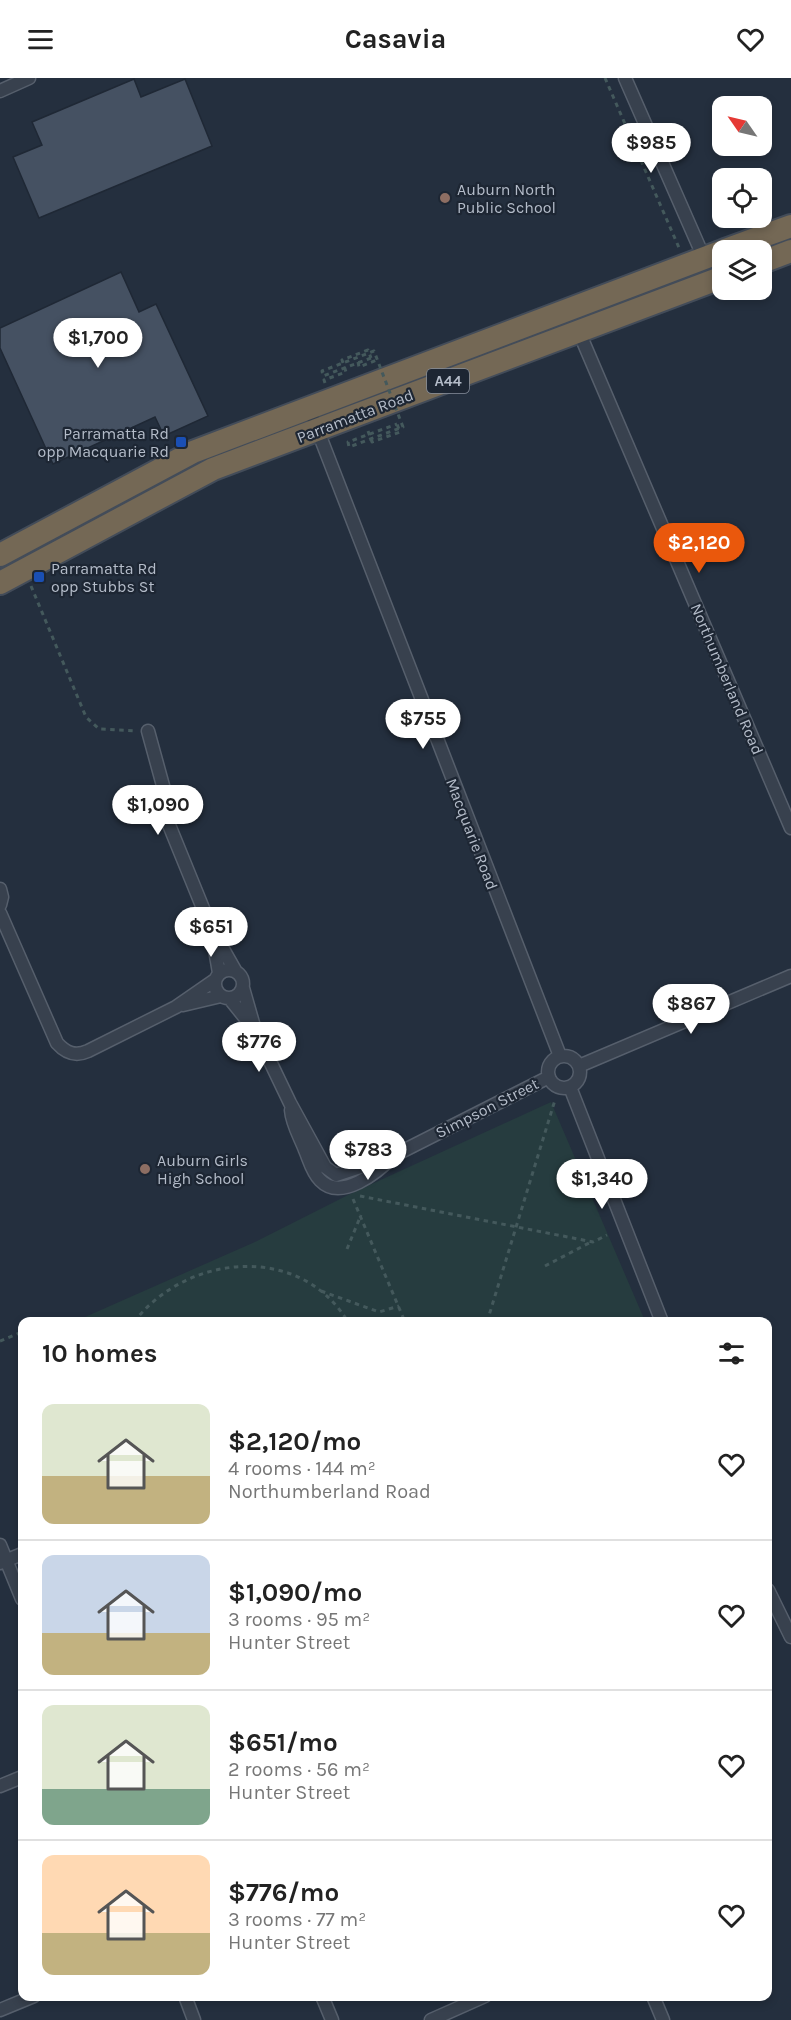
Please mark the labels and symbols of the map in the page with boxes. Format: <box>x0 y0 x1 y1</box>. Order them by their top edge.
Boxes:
north arrow <box>712 96 772 156</box>
pin: $985 <box>615 123 687 174</box>
place label: Auburn North Public School <box>457 180 556 217</box>
marker: Auburn North Public School <box>438 191 452 205</box>
pin: $1,700 <box>49 318 147 369</box>
road number: A44 <box>427 369 469 393</box>
street label: Parramatta Road <box>294 385 416 447</box>
place label: Parramatta Rd opp Macquarie Rd <box>37 424 169 461</box>
marker: Parramatta Rd opp Macquarie Rd <box>174 435 188 449</box>
pin: $2,120 <box>650 523 748 574</box>
place label: Parramatta Rd opp Stubbs St <box>51 559 157 596</box>
marker: Parramatta Rd opp Stubbs St <box>32 570 46 584</box>
street label: Northumberland Road <box>687 601 767 757</box>
pin: $755 <box>387 699 459 750</box>
street label: Macquarie Road <box>442 776 502 892</box>
pin: $1,090 <box>109 785 207 836</box>
pin: $651 <box>175 907 247 958</box>
pin: $867 <box>655 984 727 1035</box>
pin: $776 <box>223 1022 295 1073</box>
street label: Simpson Street <box>432 1074 542 1142</box>
pin: $783 <box>332 1130 404 1181</box>
place label: Auburn Girls High School <box>157 1151 248 1188</box>
pin: $1,340 <box>553 1159 651 1210</box>
marker: Auburn Girls High School <box>138 1162 152 1176</box>

